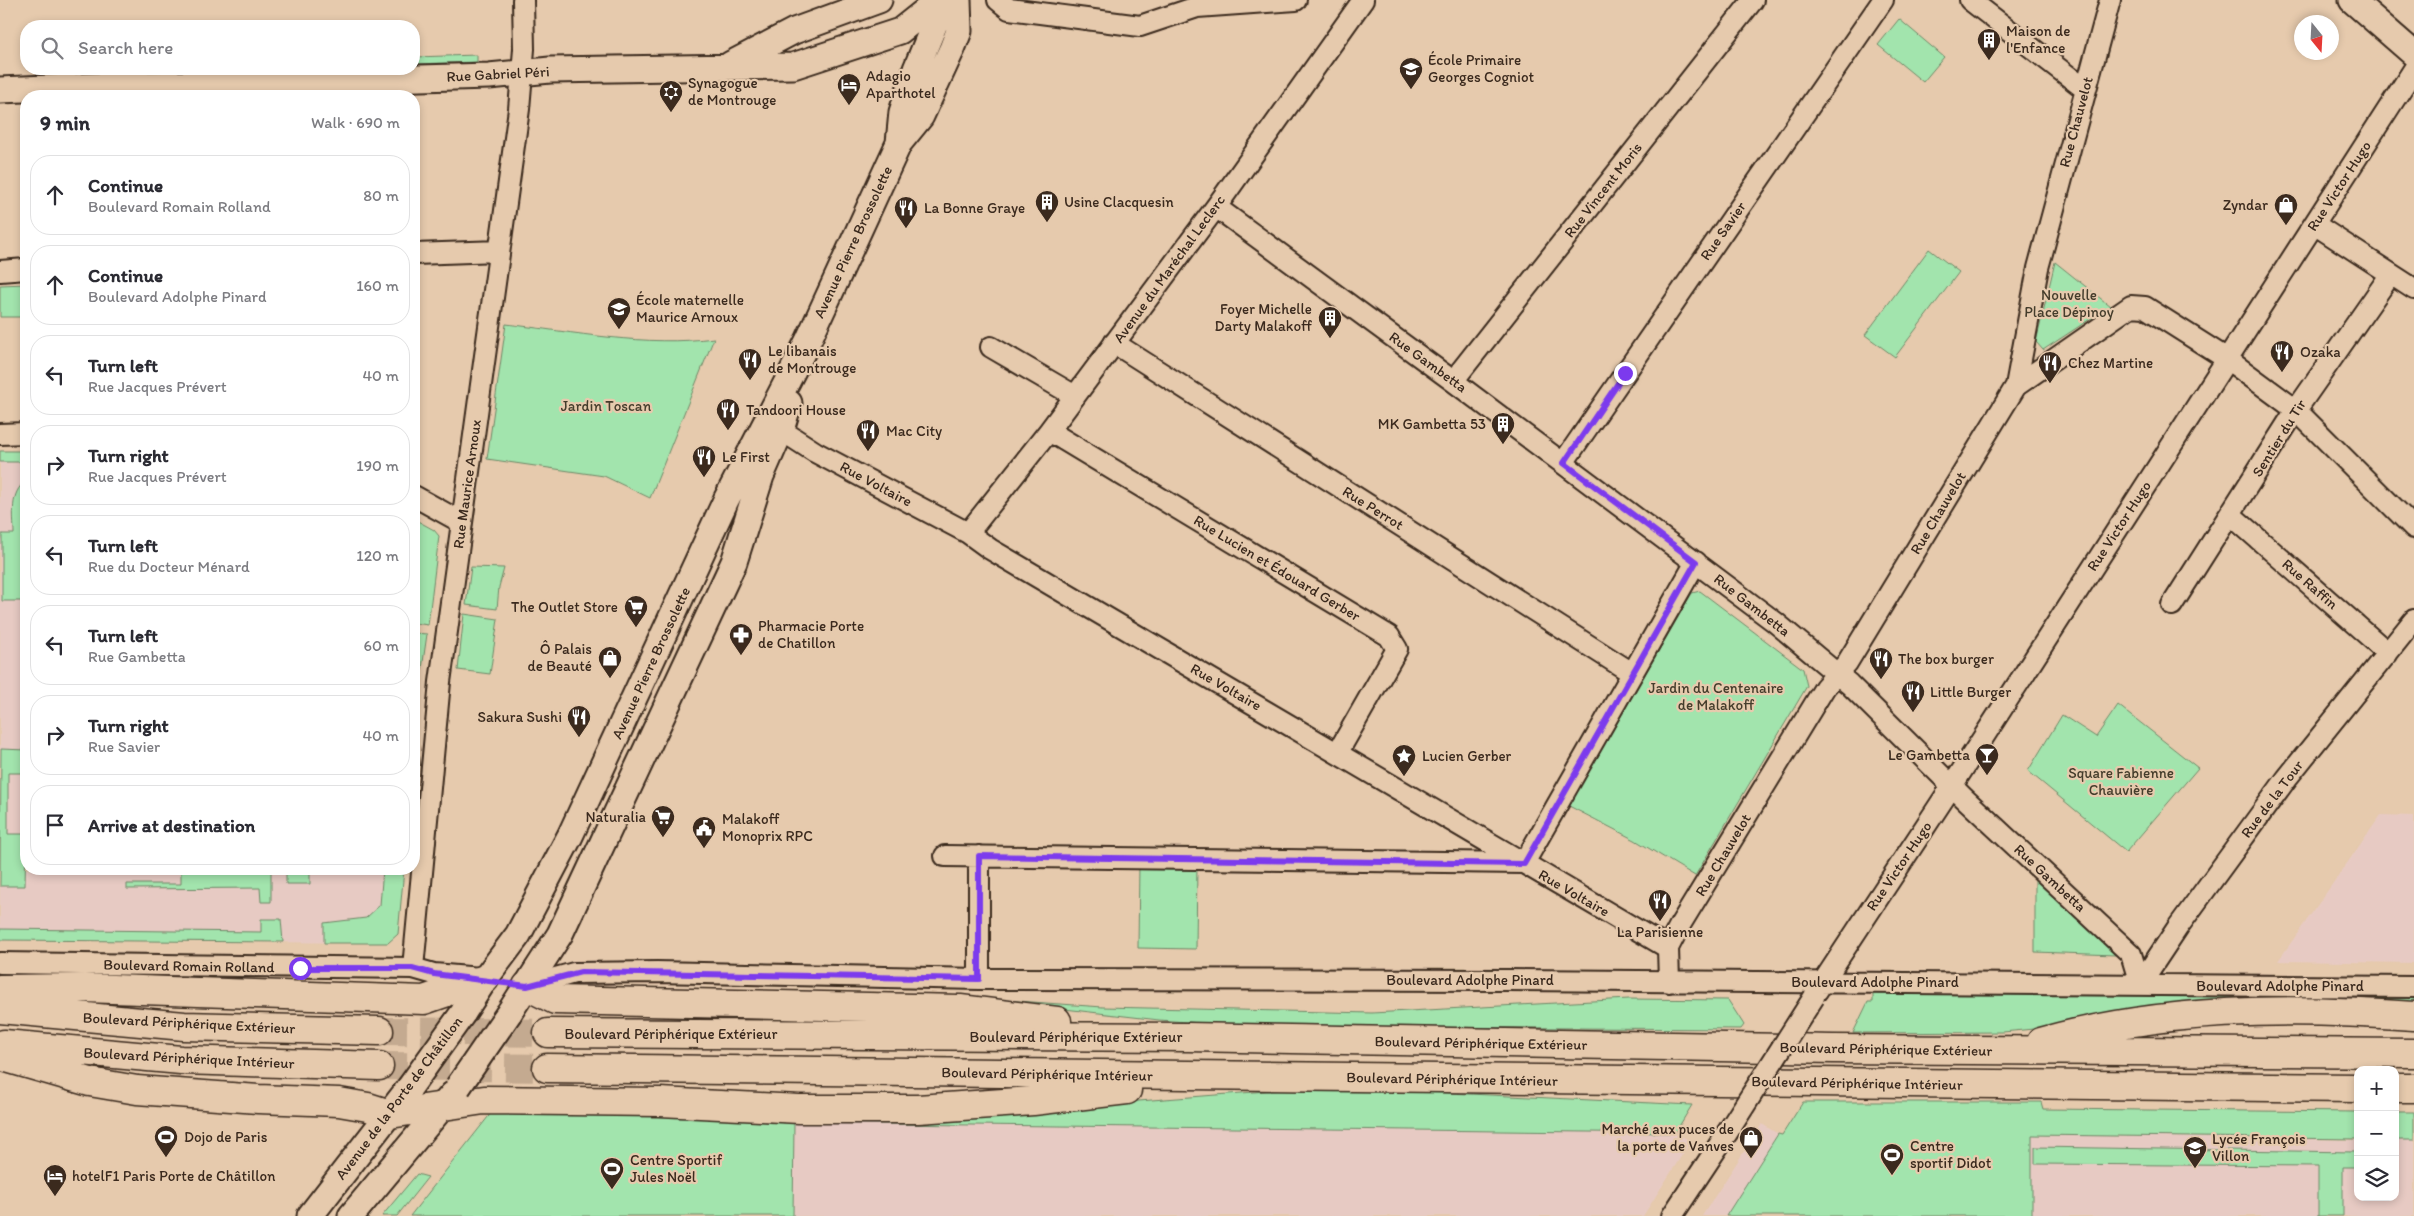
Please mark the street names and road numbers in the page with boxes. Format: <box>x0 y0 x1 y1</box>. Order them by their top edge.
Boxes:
street label: Rue Gabriel Péri <box>446 62 550 86</box>
street label: Rue Chauvelot <box>2055 74 2097 169</box>
street label: Rue Victor Hugo <box>2303 137 2375 235</box>
street label: Rue Vincent Moris <box>1560 139 1646 241</box>
street label: Avenue Pierre Brossolette <box>810 163 896 321</box>
street label: Avenue du Maréchal Leclerc <box>1109 191 1229 346</box>
street label: Rue Savier <box>1696 198 1750 264</box>
street label: Rue Gambetta <box>1386 328 1471 397</box>
street label: Sentier du Tir <box>2248 396 2310 480</box>
street label: Rue Maurice Arnoux <box>449 418 485 550</box>
street label: Rue Voltaire <box>837 458 915 510</box>
street label: Rue Chauvelot <box>1906 468 1970 558</box>
street label: Rue Victor Hugo <box>2083 477 2155 575</box>
street label: Rue Perrot <box>1339 482 1407 534</box>
street label: Rue Lucien et Édouard Gerber <box>1190 511 1364 625</box>
street label: Rue Raffin <box>2278 555 2342 613</box>
street label: Rue Gambetta <box>1710 570 1794 641</box>
street label: Avenue Pierre Brossolette <box>608 584 694 742</box>
street label: Rue Voltaire <box>1187 659 1265 715</box>
street label: Rue de la Tour <box>2237 757 2307 841</box>
street label: Rue Chauvelot <box>1691 810 1755 900</box>
street label: Rue Victor Hugo <box>1862 818 1936 914</box>
street label: Rue Gambetta <box>2010 840 2090 916</box>
street label: Rue Voltaire <box>1535 865 1613 921</box>
street label: Boulevard Romain Rolland <box>103 956 276 977</box>
street label: Boulevard Adolphe Pinard <box>1386 971 1554 989</box>
street label: Boulevard Adolphe Pinard <box>1791 973 1959 991</box>
street label: Boulevard Adolphe Pinard <box>2196 977 2364 995</box>
street label: Boulevard Périphérique Extérieur <box>82 1008 296 1038</box>
street label: Avenue de la Porte de Châtillon <box>332 1012 467 1183</box>
street label: Boulevard Périphérique Extérieur <box>565 1025 777 1043</box>
street label: Boulevard Périphérique Extérieur <box>970 1028 1182 1046</box>
street label: Boulevard Périphérique Extérieur <box>1374 1032 1588 1054</box>
street label: Boulevard Périphérique Extérieur <box>1779 1038 1993 1060</box>
street label: Boulevard Périphérique Intérieur <box>83 1043 295 1073</box>
street label: Boulevard Périphérique Intérieur <box>941 1063 1153 1085</box>
street label: Boulevard Périphérique Intérieur <box>1346 1068 1558 1090</box>
street label: Boulevard Périphérique Intérieur <box>1751 1072 1963 1094</box>

